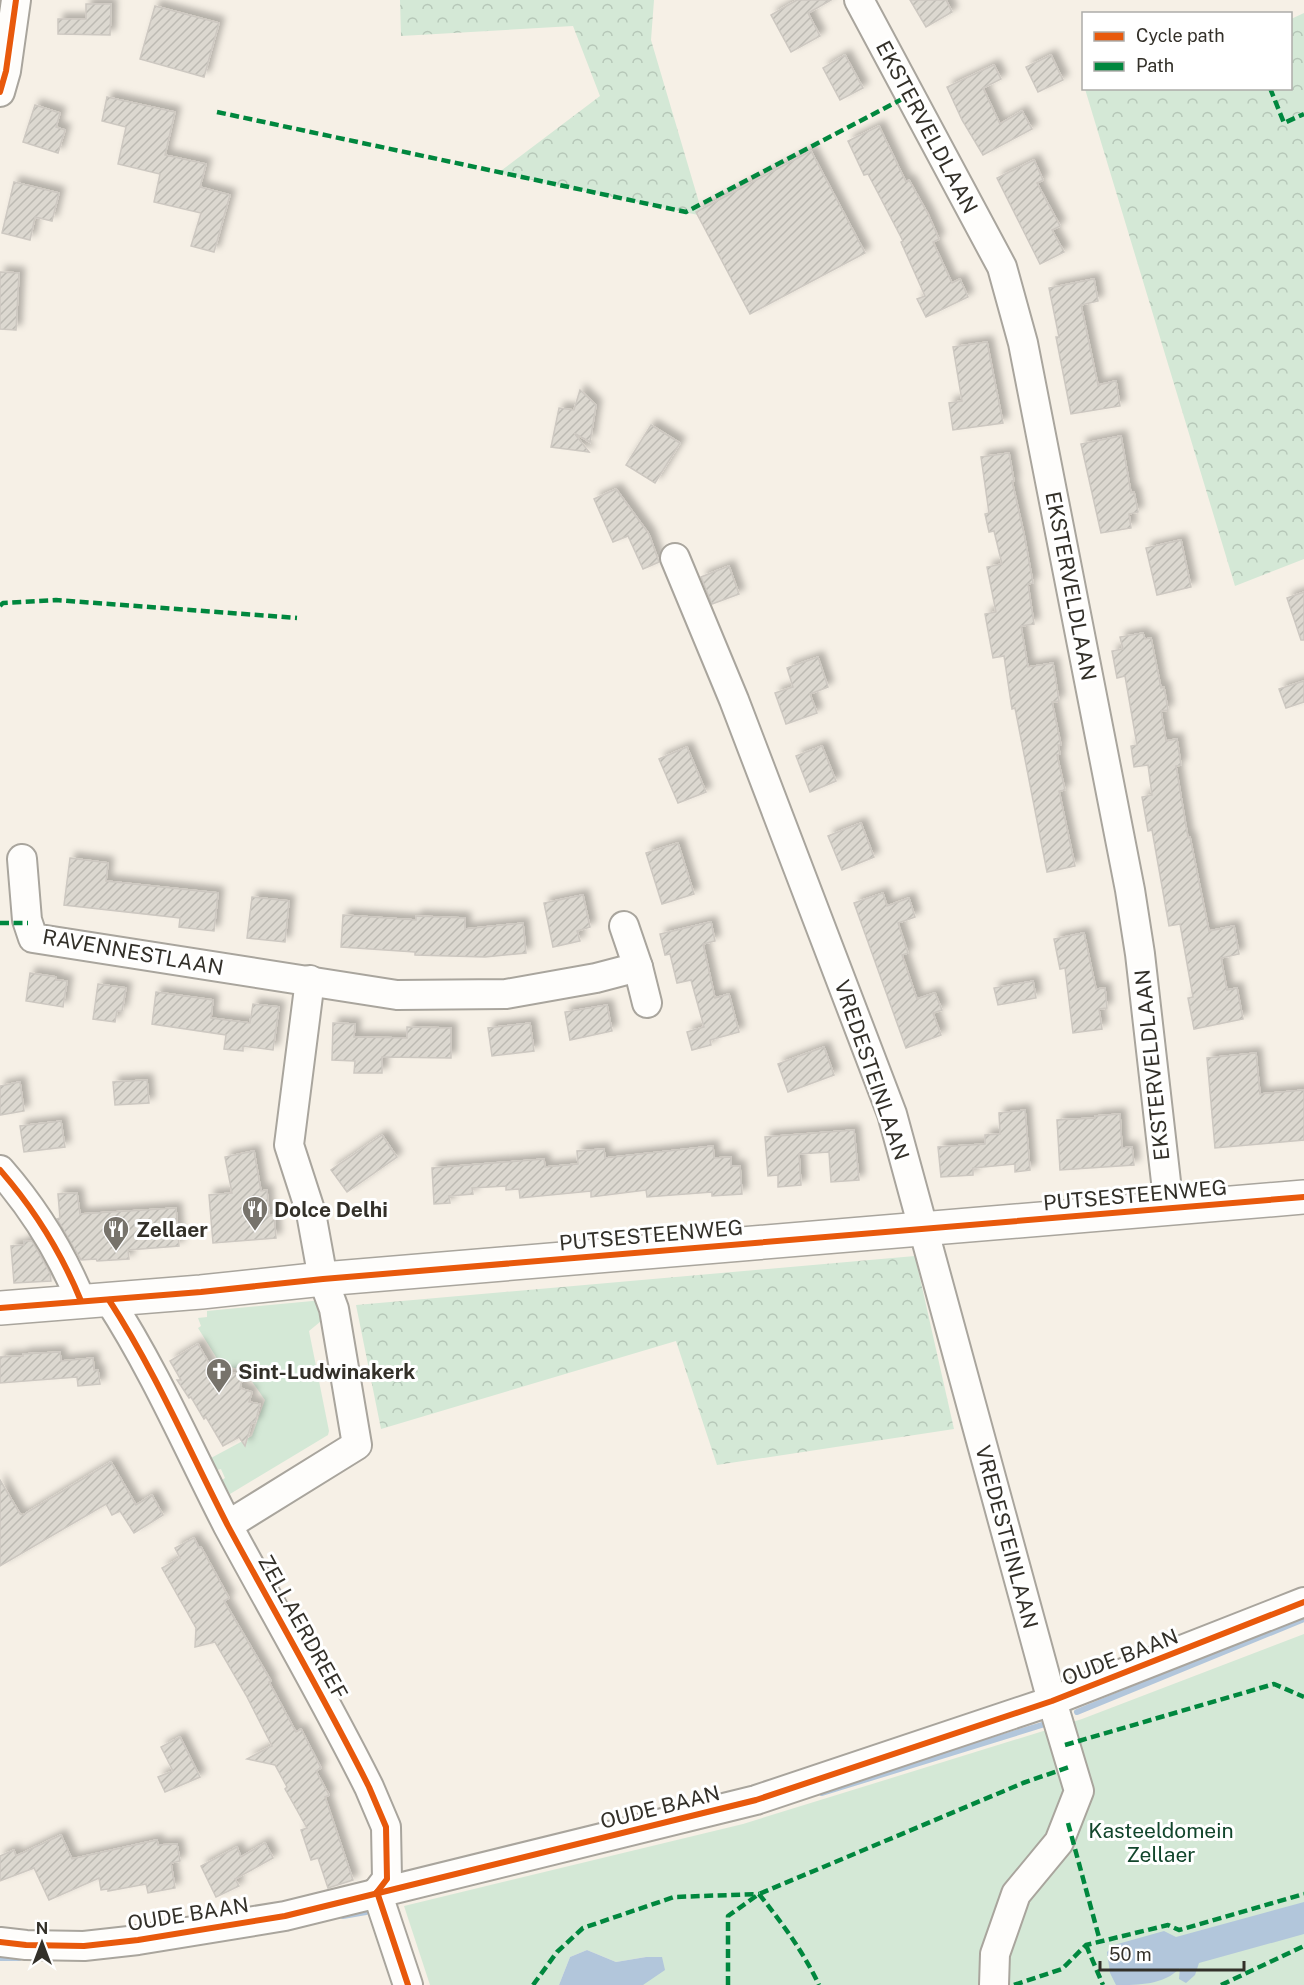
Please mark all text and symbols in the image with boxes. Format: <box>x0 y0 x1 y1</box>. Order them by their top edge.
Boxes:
legend <box>1082 12 1292 90</box>
text: Cycle path <box>1136 25 1225 46</box>
street label: EKSTERVELDLAAN <box>871 36 983 218</box>
text: Path <box>1136 55 1174 76</box>
street label: EKSTERVELDLAAN <box>1040 489 1102 683</box>
street label: RAVENNESTLAAN <box>41 924 225 980</box>
street label: EKSTERVELDLAAN <box>1130 968 1174 1162</box>
street label: VREDESTEINLAAN <box>829 977 915 1163</box>
street label: PUTSESTEENWEG <box>1042 1175 1228 1215</box>
restaurant icon: Dolce Delhi <box>240 1194 270 1232</box>
place label: Dolce Delhi <box>274 1197 388 1222</box>
restaurant icon: Zellaer <box>101 1214 131 1252</box>
street label: PUTSESTEENWEG <box>558 1215 744 1255</box>
place label: Zellaer <box>136 1217 208 1242</box>
church icon: Sint-Ludwinakerk <box>204 1356 234 1394</box>
place label: Sint-Ludwinakerk <box>238 1359 416 1384</box>
street label: VREDESTEINLAAN <box>971 1443 1043 1631</box>
street label: ZELLAERDREEF <box>253 1551 353 1703</box>
street label: OUDE BAAN <box>1058 1623 1182 1691</box>
street label: OUDE BAAN <box>598 1780 722 1834</box>
park label: Kasteeldomein Zellaer <box>1088 1818 1234 1867</box>
street label: OUDE BAAN <box>126 1892 250 1936</box>
north arrow <box>12 1913 72 1973</box>
text: N <box>36 1919 48 1938</box>
scale bar <box>1100 1934 1244 1972</box>
text: 50 m <box>1109 1944 1152 1965</box>

